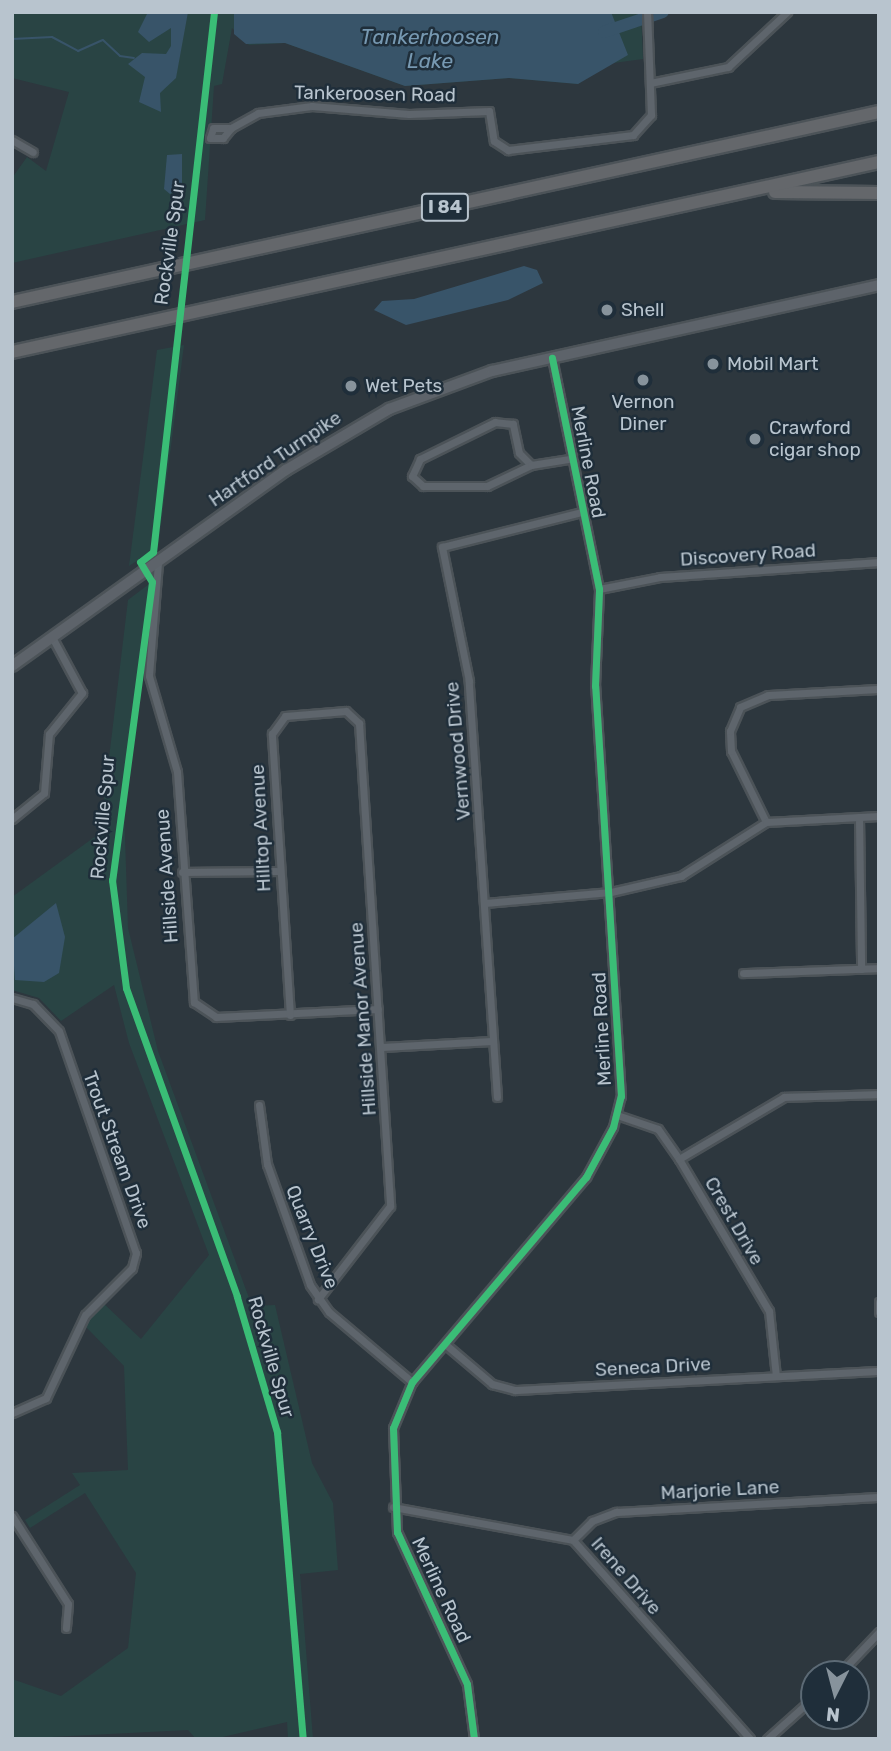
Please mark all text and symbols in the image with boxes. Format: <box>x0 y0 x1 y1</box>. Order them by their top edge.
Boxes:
water label: Tankerhoosen Lake <box>360 24 500 74</box>
street label: Tankeroosen Road <box>294 81 456 107</box>
street label: Rockville Spur <box>150 180 190 306</box>
road number: I 84 <box>420 192 470 222</box>
place label: Shell <box>621 299 664 321</box>
marker: Shell <box>599 302 615 318</box>
place label: Mobil Mart <box>727 353 818 375</box>
marker: Mobil Mart <box>705 356 721 372</box>
marker: Vernon Diner <box>635 372 651 388</box>
place label: Wet Pets <box>365 375 442 397</box>
marker: Wet Pets <box>343 378 359 394</box>
place label: Vernon Diner <box>611 391 675 435</box>
street label: Merline Road <box>566 404 610 520</box>
street label: Hartford Turnpike <box>204 406 346 512</box>
place label: Crawford cigar shop <box>769 417 861 461</box>
marker: Crawford cigar shop <box>747 431 763 447</box>
street label: Discovery Road <box>679 539 817 571</box>
street label: Vernwood Drive <box>441 681 475 821</box>
street label: Rockville Spur <box>86 754 120 880</box>
street label: Hilltop Avenue <box>246 763 276 893</box>
street label: Hillside Avenue <box>151 808 183 944</box>
street label: Hillside Manor Avenue <box>345 921 381 1117</box>
street label: Merline Road <box>588 971 616 1087</box>
street label: Trout Stream Drive <box>78 1068 156 1232</box>
street label: Crest Drive <box>700 1173 768 1269</box>
street label: Quarry Drive <box>281 1182 343 1292</box>
street label: Rockville Spur <box>243 1294 299 1420</box>
street label: Seneca Drive <box>595 1353 711 1381</box>
street label: Marjorie Lane <box>660 1476 780 1504</box>
street label: Irene Drive <box>586 1533 666 1619</box>
street label: Merline Road <box>407 1534 475 1646</box>
north arrow <box>800 1660 870 1730</box>
text: N <box>825 1702 841 1727</box>

